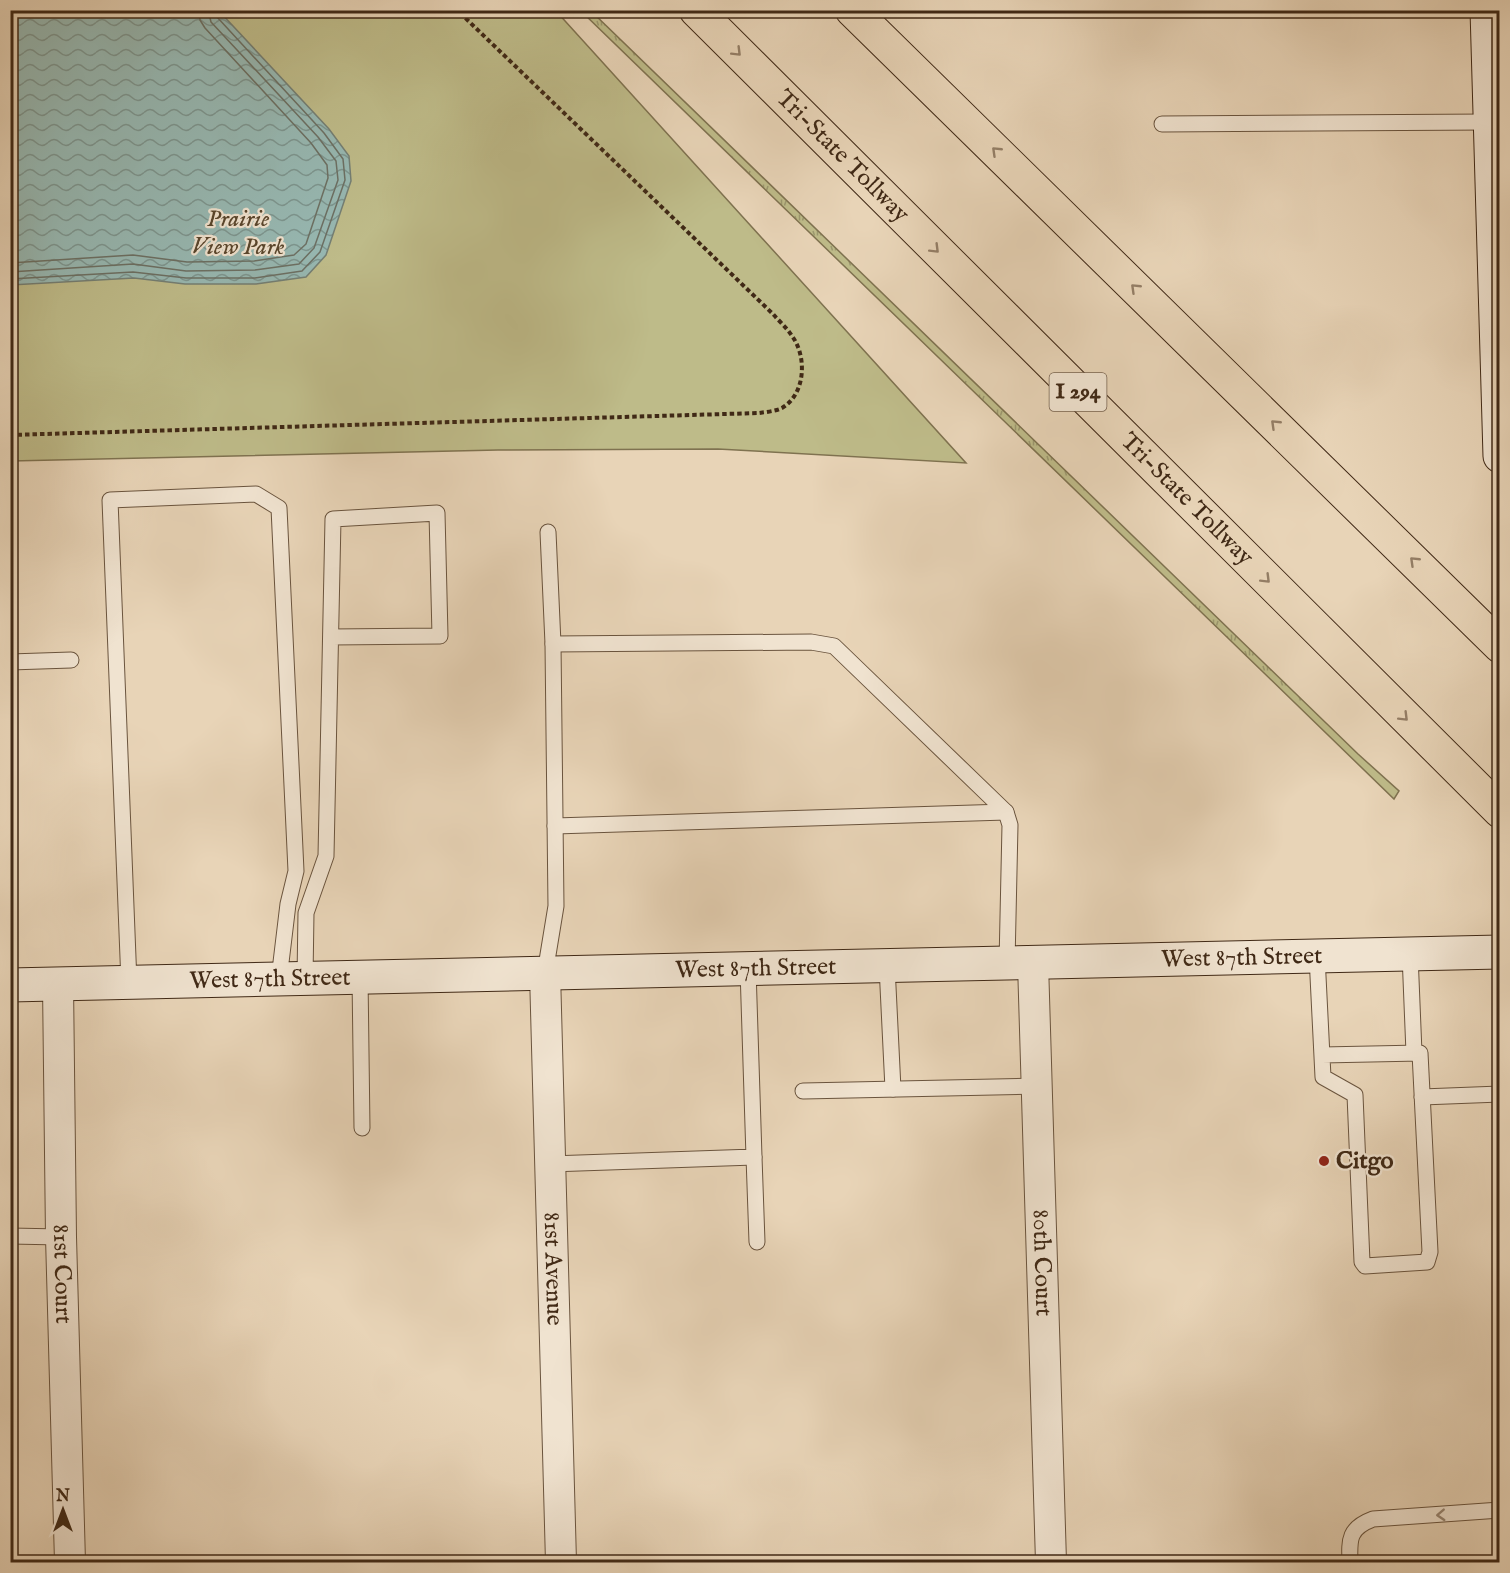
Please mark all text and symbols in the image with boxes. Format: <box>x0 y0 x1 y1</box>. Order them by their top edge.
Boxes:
one-way arrow <box>730 45 741 55</box>
street label: Tri-State Tollway <box>769 83 916 229</box>
one-way arrow <box>993 148 1004 159</box>
park label: Prairie View Park <box>192 204 285 263</box>
one-way arrow <box>927 241 938 252</box>
one-way arrow <box>1132 284 1142 295</box>
road number: I 294 <box>1050 373 1106 411</box>
one-way arrow <box>1271 421 1282 432</box>
street label: Tri-State Tollway <box>1114 426 1260 572</box>
one-way arrow <box>1411 557 1422 568</box>
one-way arrow <box>1260 572 1270 583</box>
one-way arrow <box>1397 709 1408 720</box>
street label: West 87th Street <box>1161 940 1323 975</box>
street label: West 87th Street <box>675 951 837 986</box>
street label: West 87th Street <box>189 962 351 997</box>
place label: Citgo <box>1336 1146 1394 1177</box>
marker: Citgo <box>1317 1154 1331 1168</box>
street label: 80th Court <box>1025 1209 1059 1317</box>
street label: 81st Avenue <box>536 1212 570 1326</box>
street label: 81st Court <box>45 1224 79 1324</box>
north arrow <box>33 1480 93 1540</box>
text: N <box>55 1487 70 1507</box>
one-way arrow <box>1437 1508 1446 1521</box>

